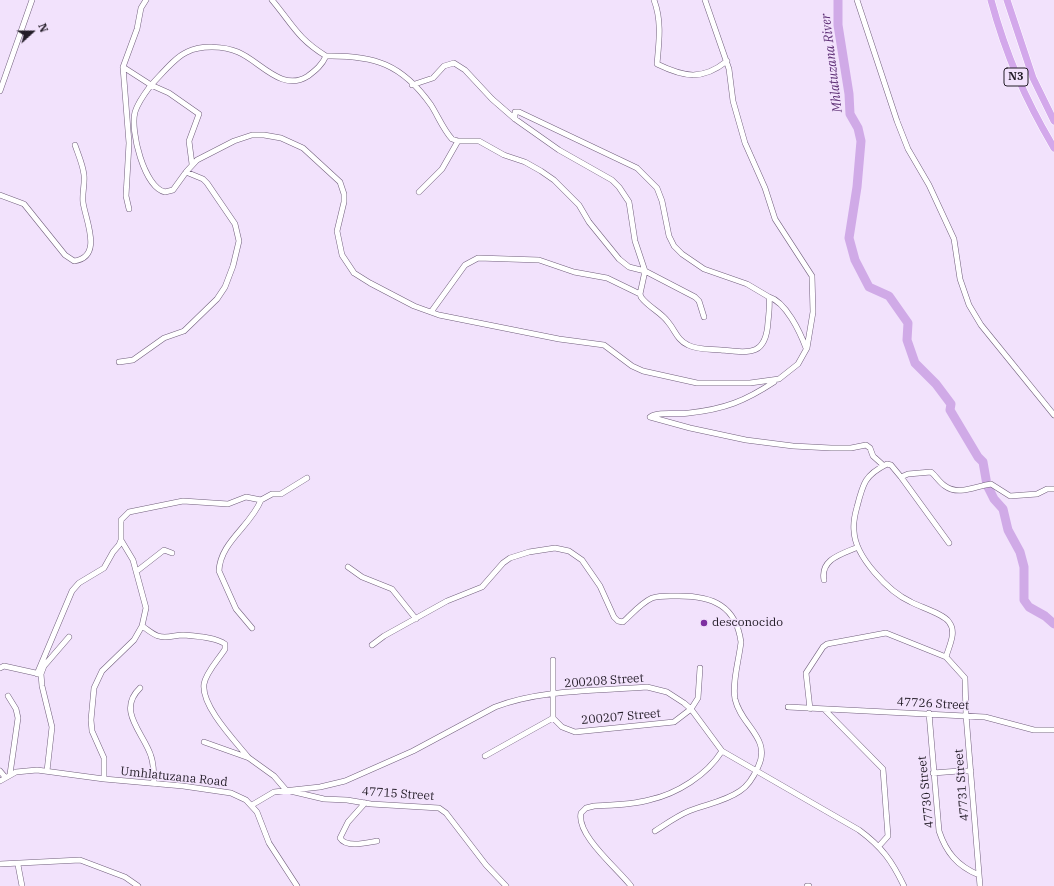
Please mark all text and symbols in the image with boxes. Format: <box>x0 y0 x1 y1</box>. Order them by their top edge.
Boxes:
north arrow <box>12 12 52 52</box>
water label: Mhlatuzana River <box>818 13 846 113</box>
text: N <box>35 21 51 34</box>
road number: N3 <box>1004 68 1028 86</box>
place label: desconocido <box>712 616 783 630</box>
marker: desconocido <box>699 618 709 628</box>
street label: 200208 Street <box>564 671 644 691</box>
street label: 47726 Street <box>896 695 970 713</box>
street label: 200207 Street <box>581 706 661 728</box>
street label: 47731 Street <box>952 748 972 822</box>
street label: 47730 Street <box>915 755 937 829</box>
street label: Umhlatuzana Road <box>120 764 228 790</box>
street label: 47715 Street <box>361 784 435 804</box>

